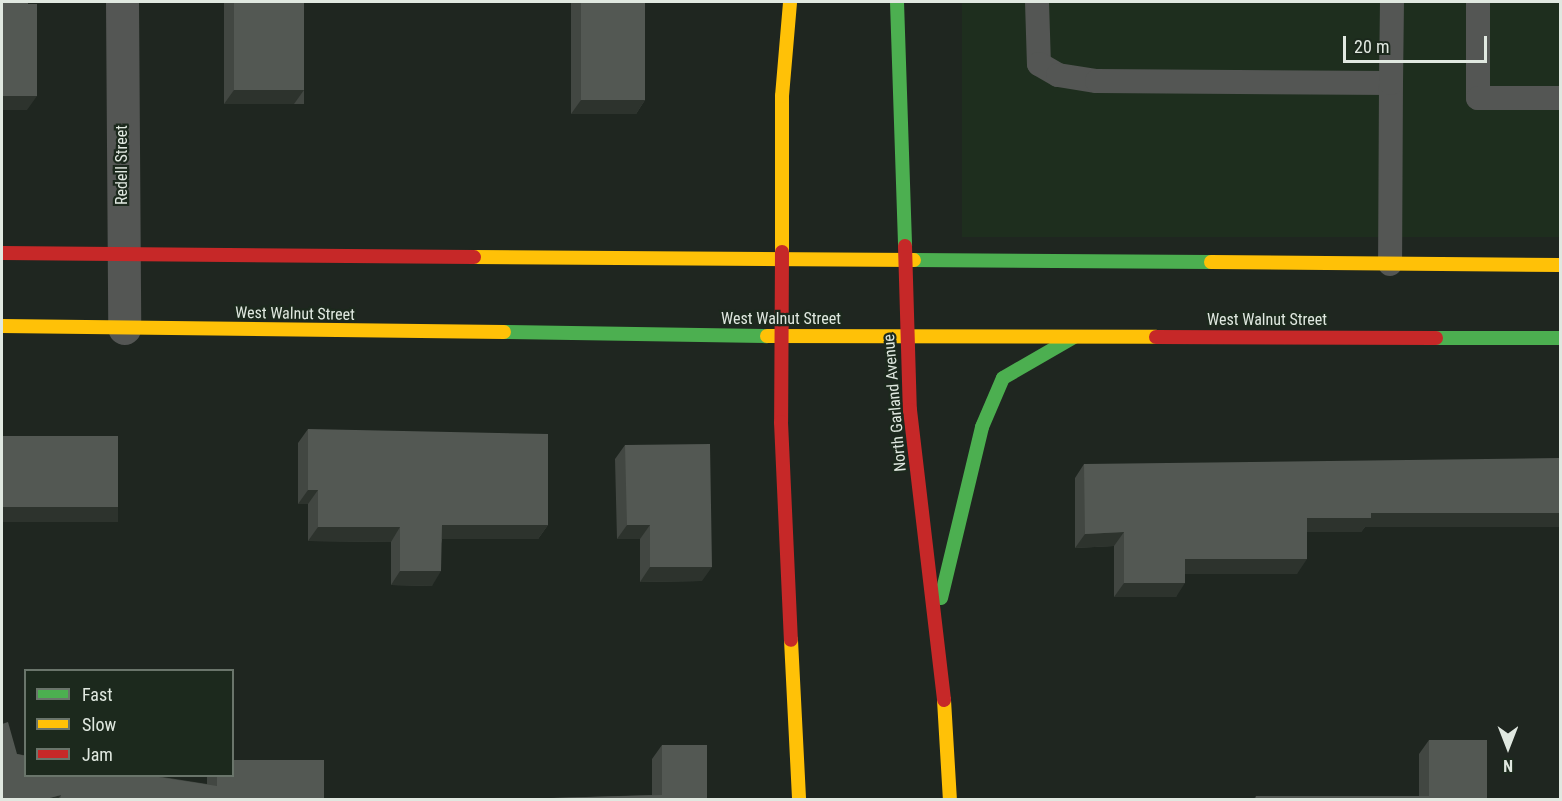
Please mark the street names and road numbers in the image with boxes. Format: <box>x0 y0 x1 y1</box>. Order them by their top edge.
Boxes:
street label: Redell Street <box>112 125 132 205</box>
street label: West Walnut Street <box>235 303 355 325</box>
street label: West Walnut Street <box>721 309 841 329</box>
street label: West Walnut Street <box>1207 310 1327 330</box>
street label: North Garland Avenue <box>879 333 911 473</box>

